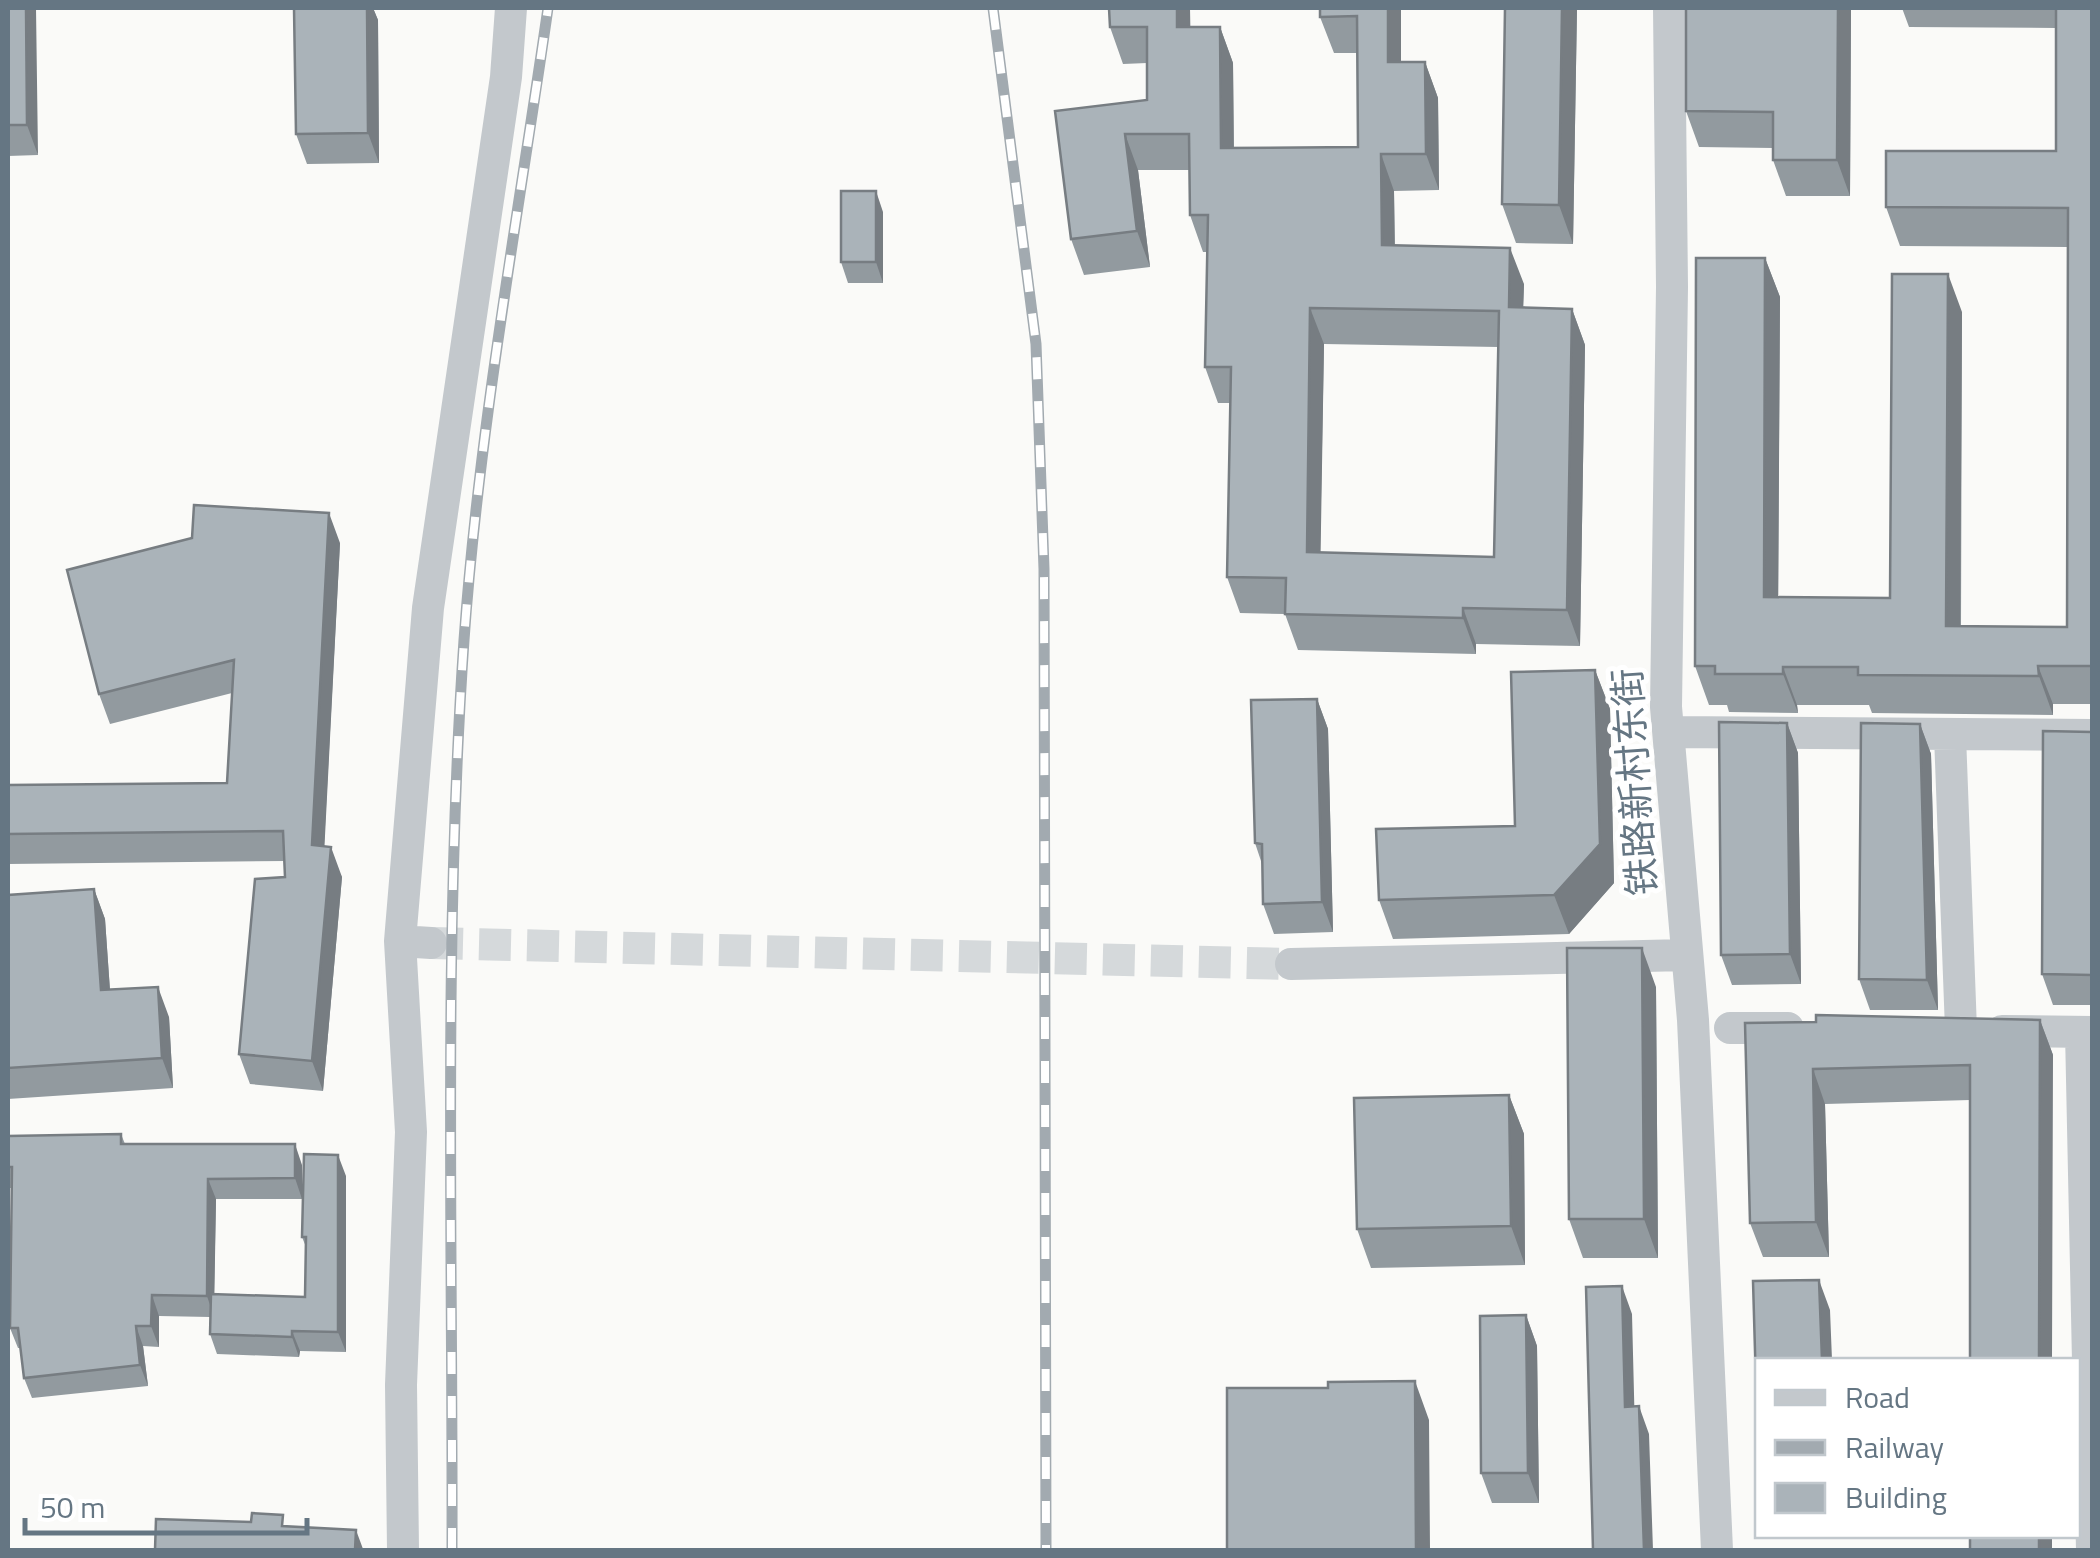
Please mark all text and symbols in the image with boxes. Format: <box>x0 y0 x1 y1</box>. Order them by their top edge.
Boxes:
street label: 铁路新村东街 <box>1597 666 1671 898</box>
legend <box>1755 1358 2080 1538</box>
text: Road <box>1845 1374 1910 1420</box>
text: Railway <box>1845 1424 1944 1470</box>
scale bar <box>25 1473 308 1535</box>
text: Building <box>1845 1474 1947 1520</box>
text: 50 m <box>40 1484 105 1530</box>

